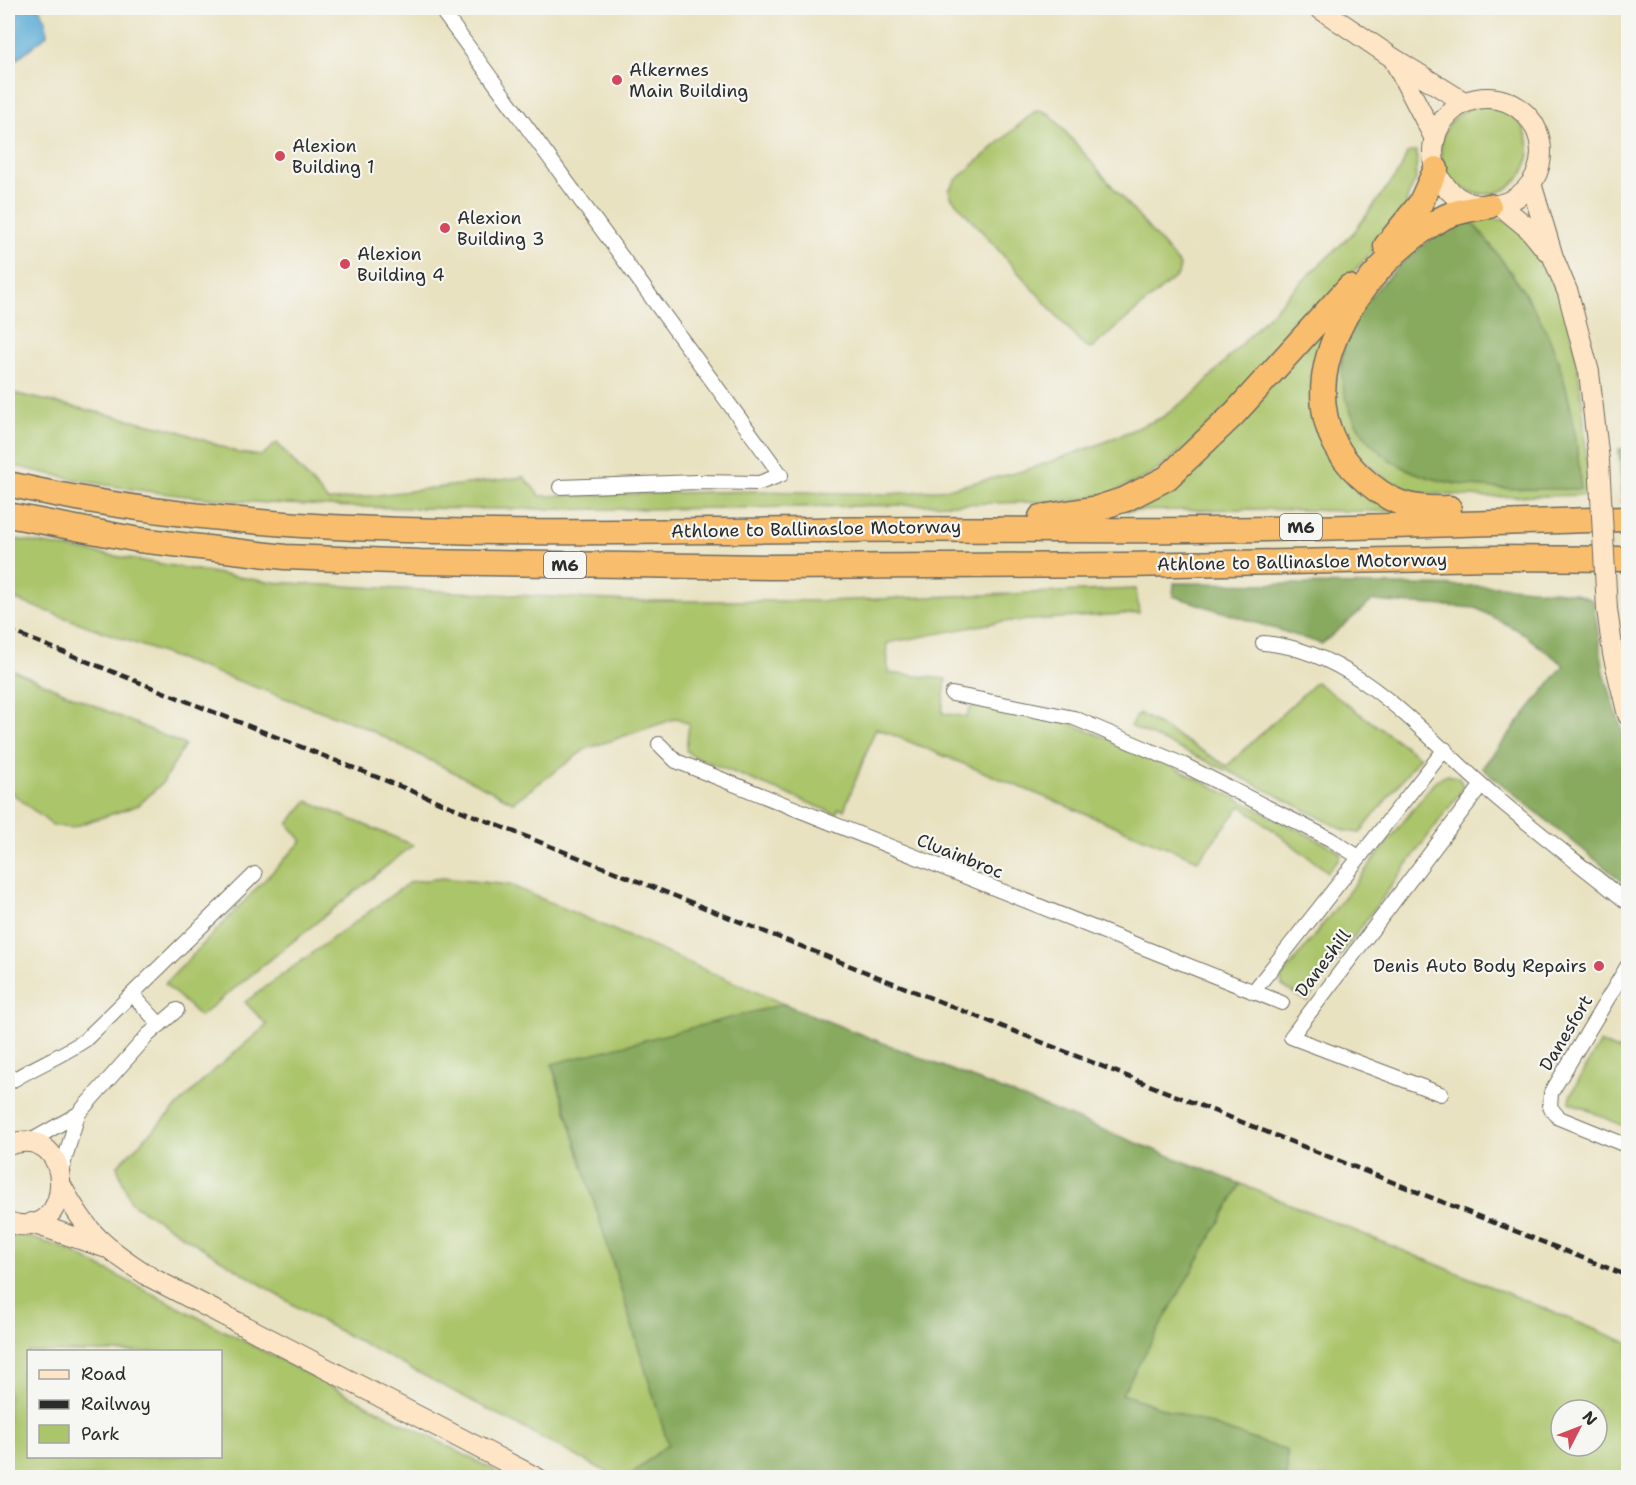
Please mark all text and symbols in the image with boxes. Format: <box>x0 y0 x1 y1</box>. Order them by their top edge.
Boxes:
place label: Alkermes Main Building <box>629 58 748 103</box>
marker: Alkermes Main Building <box>610 73 624 87</box>
place label: Alexion Building 1 <box>292 134 375 179</box>
marker: Alexion Building 1 <box>273 149 287 163</box>
place label: Alexion Building 3 <box>457 206 545 251</box>
marker: Alexion Building 3 <box>438 221 452 235</box>
place label: Alexion Building 4 <box>357 242 445 287</box>
marker: Alexion Building 4 <box>338 257 352 271</box>
street label: Athlone to Ballinasloe Motorway <box>671 514 961 544</box>
road number: M6 <box>1280 514 1322 540</box>
street label: Athlone to Ballinasloe Motorway <box>1157 547 1447 577</box>
road number: M6 <box>544 552 586 578</box>
street label: Cluainbroc <box>913 828 1007 884</box>
street label: Daneshill <box>1290 924 1357 1002</box>
place label: Denis Auto Body Repairs <box>1373 954 1587 978</box>
marker: Denis Auto Body Repairs <box>1592 959 1606 973</box>
street label: Danesfort <box>1534 990 1598 1075</box>
legend <box>27 1350 222 1458</box>
text: Road <box>81 1362 126 1386</box>
text: Railway <box>81 1392 151 1416</box>
north arrow <box>1549 1398 1609 1458</box>
text: N <box>1578 1407 1602 1430</box>
text: Park <box>81 1422 120 1446</box>

